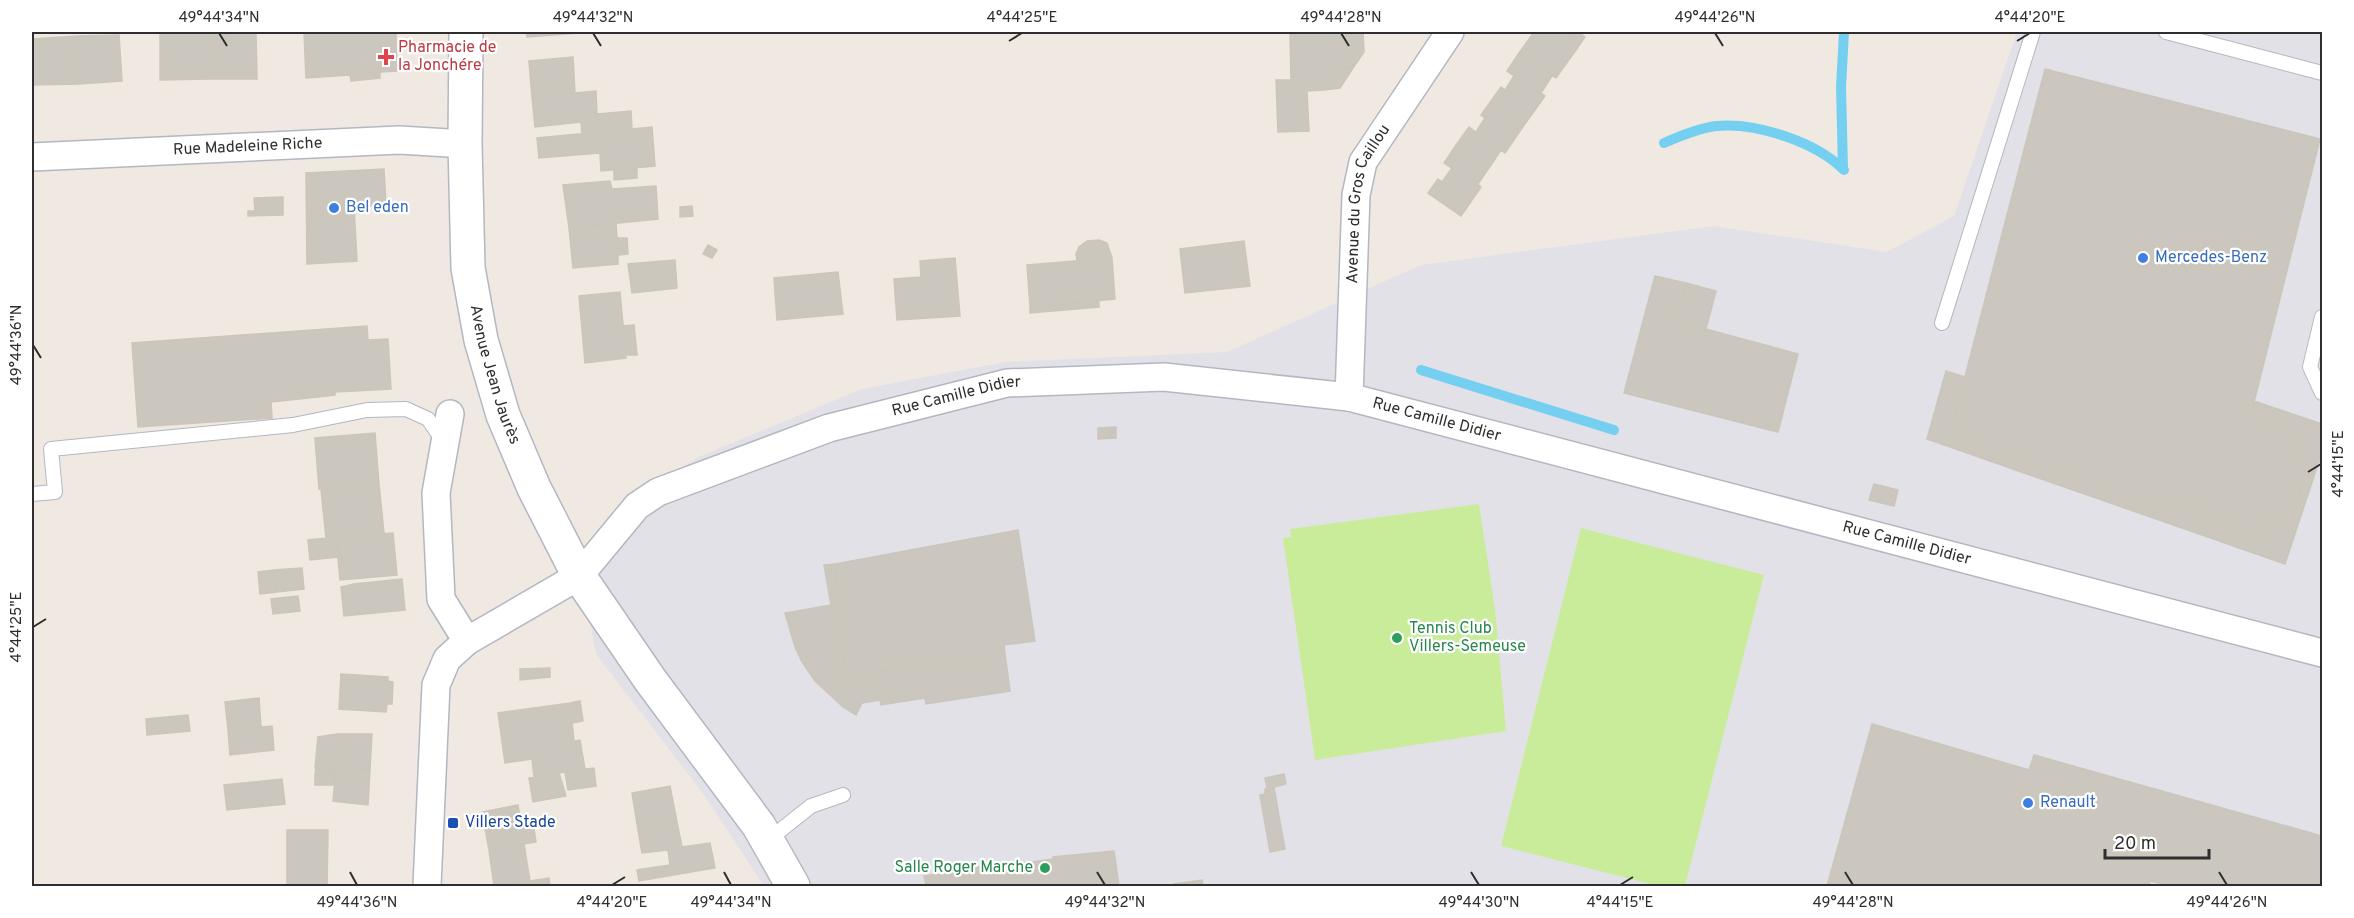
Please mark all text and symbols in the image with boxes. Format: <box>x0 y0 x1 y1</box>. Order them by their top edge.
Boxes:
text: 49°44'34"N <box>178 9 260 28</box>
text: 49°44'32"N <box>553 9 633 28</box>
text: 4°44'25"E <box>987 9 1057 28</box>
text: 49°44'28"N <box>1300 9 1382 28</box>
text: 49°44'26"N <box>1675 9 1755 28</box>
text: 4°44'20"E <box>1994 9 2066 28</box>
place label: Pharmacie de la Jonchére <box>398 38 496 76</box>
marker: Pharmacie de la Jonchére <box>379 50 393 64</box>
street label: Avenue du Gros Caillou <box>1343 121 1395 284</box>
street label: Rue Madeleine Riche <box>173 134 323 160</box>
place label: Bel eden <box>346 198 409 218</box>
marker: Bel eden <box>327 201 341 215</box>
place label: Mercedes-Benz <box>2155 248 2267 268</box>
marker: Mercedes-Benz <box>2136 251 2150 265</box>
street label: Avenue Jean Jaurès <box>465 303 524 447</box>
text: 49°44'36"N <box>8 305 27 385</box>
street label: Rue Camille Didier <box>890 372 1021 422</box>
street label: Rue Camille Didier <box>1370 394 1503 447</box>
text: 4°44'15"E <box>2330 430 2349 498</box>
street label: Rue Camille Didier <box>1840 517 1973 570</box>
text: 4°44'25"E <box>8 592 27 662</box>
place label: Tennis Club Villers-Semeuse <box>1409 619 1526 657</box>
marker: Tennis Club Villers-Semeuse <box>1390 631 1404 645</box>
place label: Renault <box>2040 793 2096 813</box>
marker: Renault <box>2021 796 2035 810</box>
place label: Villers Stade <box>465 813 556 833</box>
marker: Villers Stade <box>446 816 460 830</box>
scale bar <box>2105 822 2208 860</box>
text: 20 m <box>2114 833 2156 856</box>
place label: Salle Roger Marche <box>894 858 1033 878</box>
marker: Salle Roger Marche <box>1038 861 1052 875</box>
text: 49°44'36"N <box>317 894 397 913</box>
text: 4°44'20"E <box>576 894 648 913</box>
text: 49°44'34"N <box>690 894 772 913</box>
text: 49°44'32"N <box>1065 894 1145 913</box>
text: 49°44'30"N <box>1438 894 1520 913</box>
text: 4°44'15"E <box>1586 894 1654 913</box>
text: 49°44'28"N <box>1812 894 1894 913</box>
text: 49°44'26"N <box>2187 894 2267 913</box>

